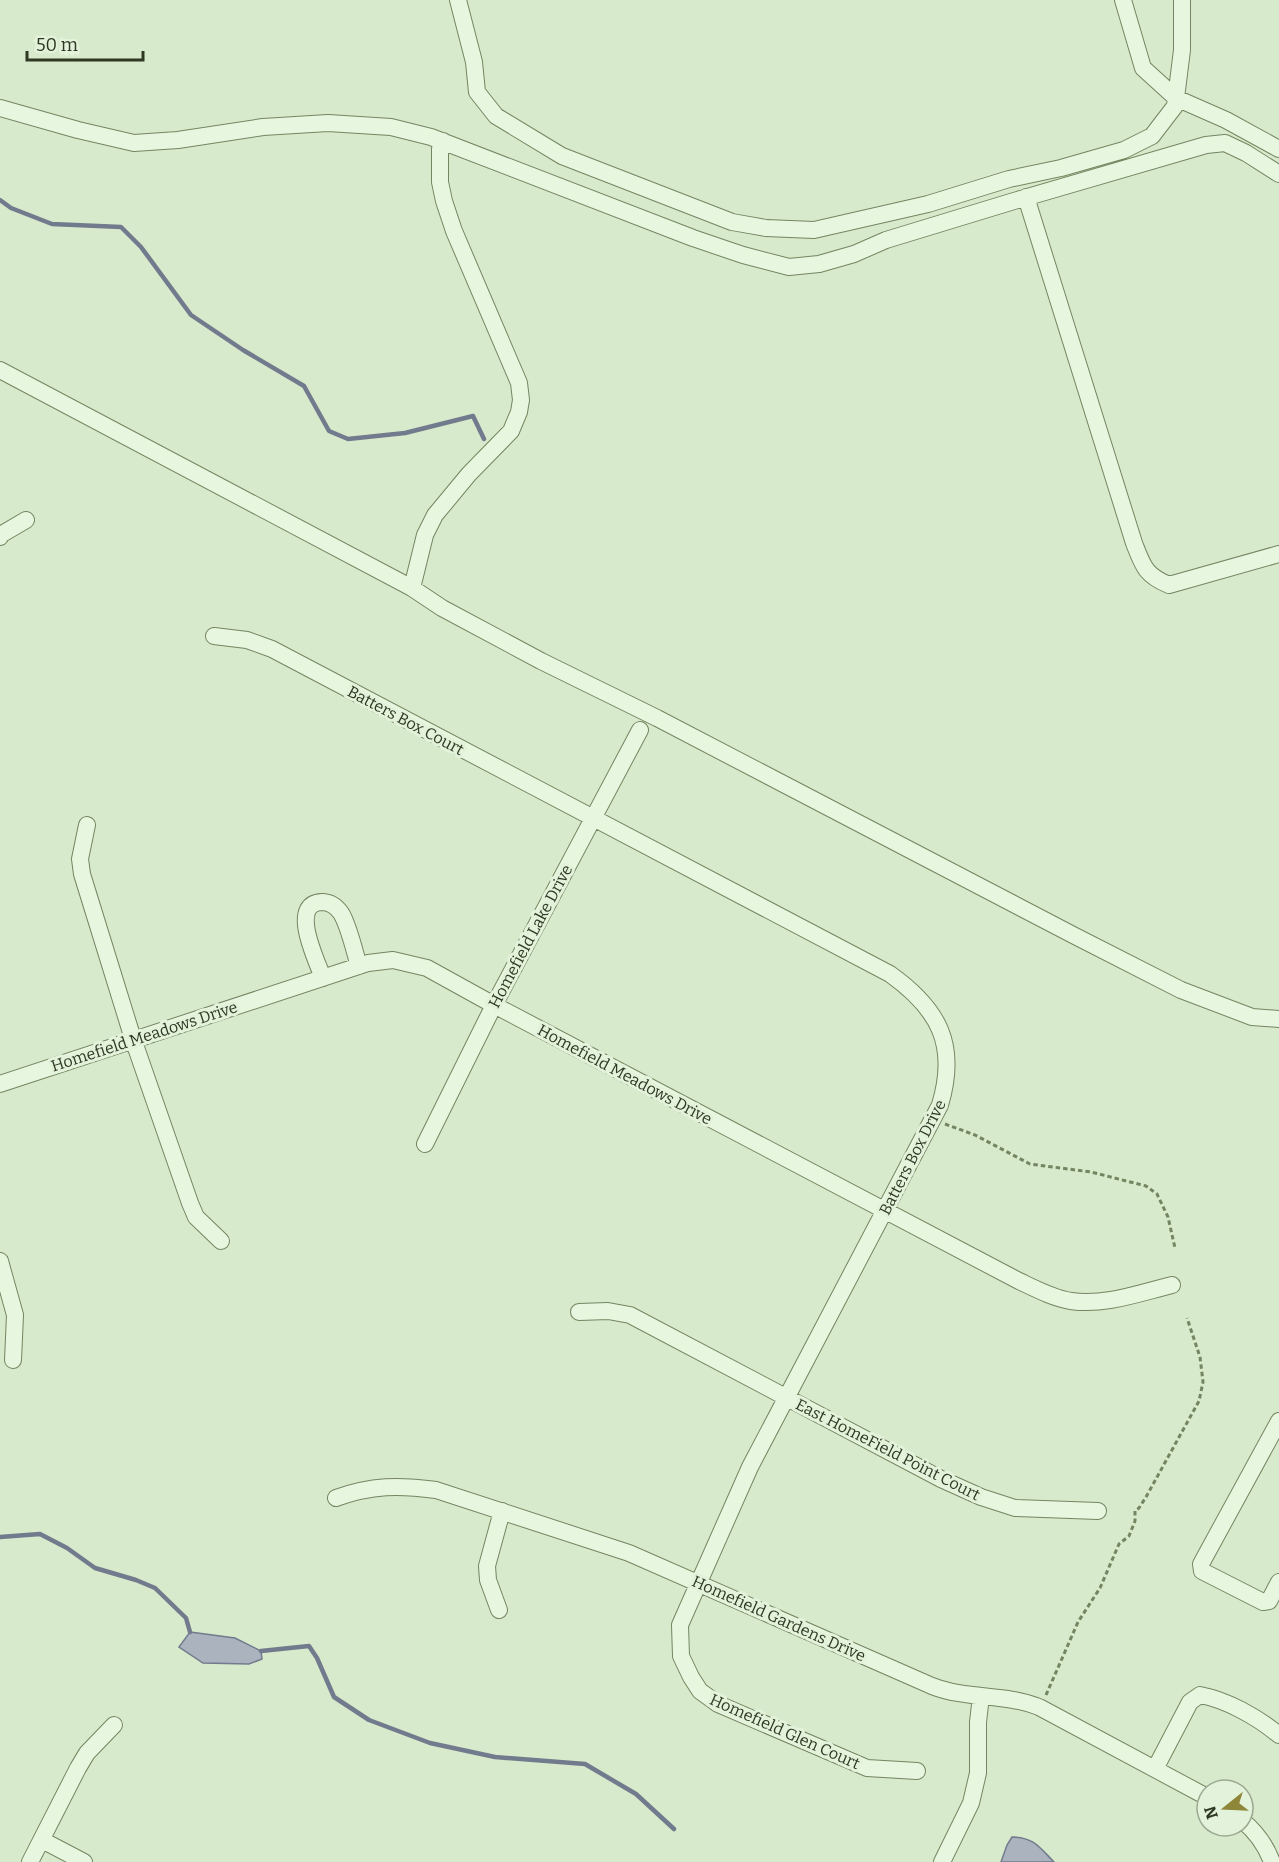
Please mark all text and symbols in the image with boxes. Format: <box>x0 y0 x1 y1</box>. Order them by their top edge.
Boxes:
scale bar <box>27 24 142 62</box>
text: 50 m <box>36 34 78 56</box>
street label: Batters Box Court <box>344 682 467 759</box>
street label: Homefield Lake Drive <box>485 861 576 1011</box>
street label: Homefield Meadows Drive <box>49 997 240 1076</box>
street label: Homefield Meadows Drive <box>534 1020 715 1129</box>
street label: Batters Box Drive <box>875 1096 950 1218</box>
street label: East HomeField Point Court <box>792 1395 983 1504</box>
street label: Homefield Gardens Drive <box>689 1572 869 1665</box>
street label: Homefield Glen Court <box>707 1690 863 1773</box>
north arrow <box>1195 1778 1255 1838</box>
text: N <box>1200 1804 1222 1821</box>

